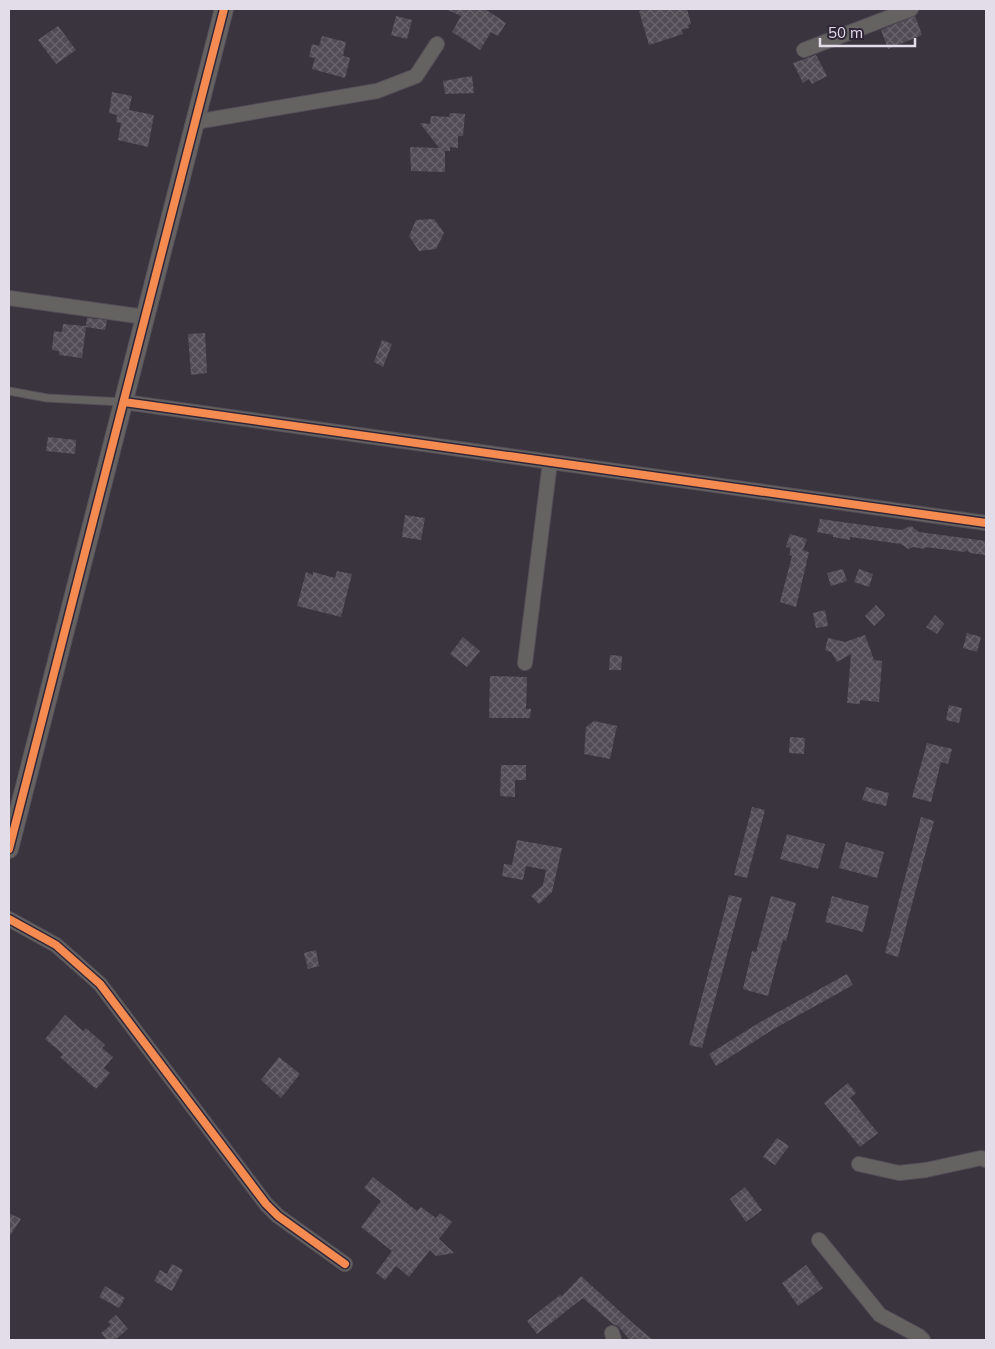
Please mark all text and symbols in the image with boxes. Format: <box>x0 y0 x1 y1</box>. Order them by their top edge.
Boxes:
scale bar <box>820 15 915 47</box>
text: 50 m <box>828 23 863 42</box>

